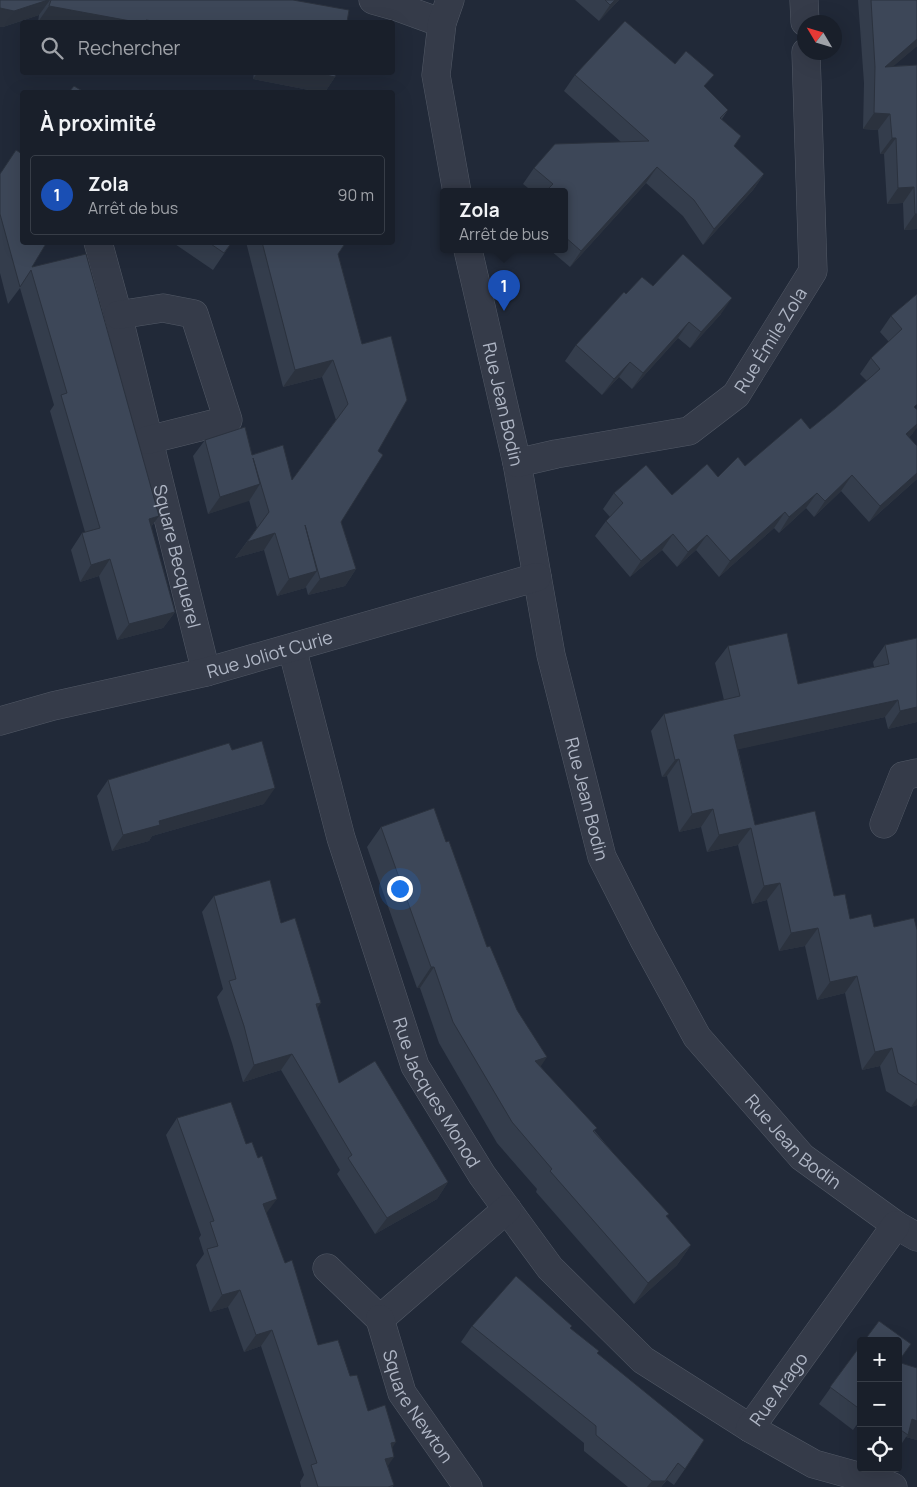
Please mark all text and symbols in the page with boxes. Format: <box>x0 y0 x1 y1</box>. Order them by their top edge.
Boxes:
north arrow <box>797 15 842 60</box>
search box <box>20 20 395 75</box>
icon: search <box>38 34 66 62</box>
text: Rechercher <box>78 35 180 61</box>
text: À proximité <box>40 109 156 137</box>
text: Zola <box>88 171 129 197</box>
text: 1 <box>53 184 61 206</box>
text: 90 m <box>338 184 374 206</box>
popup <box>440 188 568 253</box>
text: Arrêt de bus <box>88 197 178 219</box>
text: Zola <box>459 197 500 223</box>
text: Arrêt de bus <box>459 223 549 245</box>
pin: 1 <box>488 270 520 311</box>
street label: Rue Émile Zola <box>728 283 812 397</box>
street label: Rue Jean Bodin <box>478 340 529 468</box>
street label: Square Becquerel <box>148 482 207 631</box>
street label: Rue Joliot Curie <box>204 624 335 683</box>
street label: Rue Jean Bodin <box>560 735 614 863</box>
your location <box>387 876 413 902</box>
street label: Rue Jacques Monod <box>388 1014 486 1172</box>
street label: Rue Jean Bodin <box>740 1089 847 1194</box>
map controls <box>857 1337 902 1472</box>
button: + <box>857 1337 902 1382</box>
street label: Square Newton <box>378 1347 459 1467</box>
street label: Rue Arago <box>744 1347 813 1430</box>
button: − <box>857 1382 902 1427</box>
button: locate <box>857 1427 902 1472</box>

